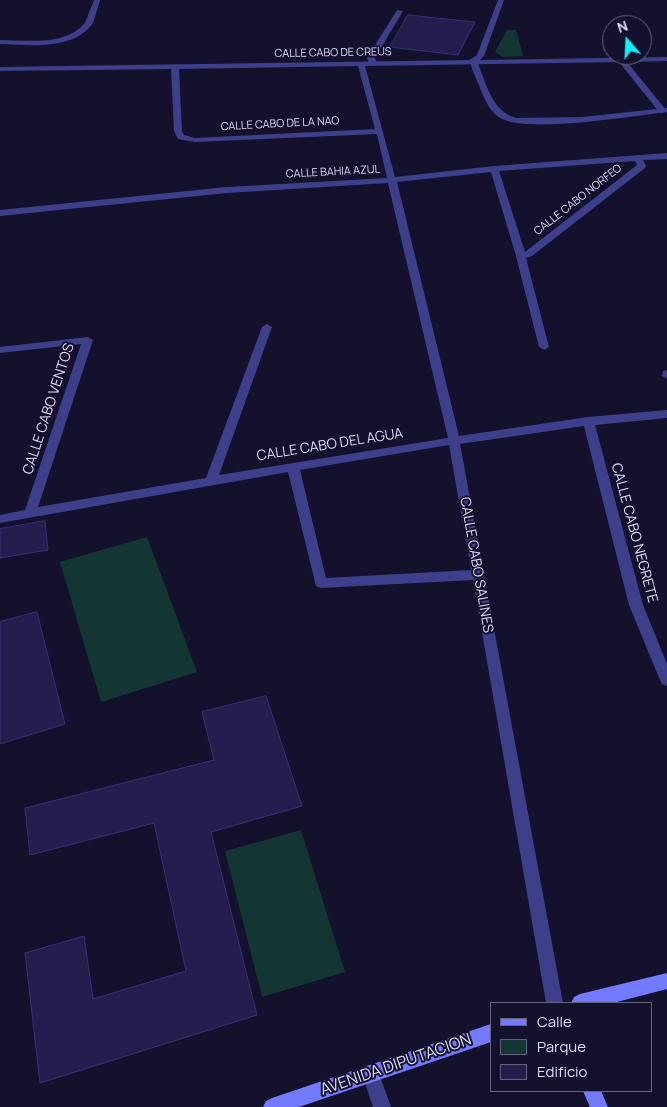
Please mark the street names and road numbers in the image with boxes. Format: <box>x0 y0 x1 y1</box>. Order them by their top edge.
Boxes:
street label: CALLE CABO DE CREUS <box>274 45 392 61</box>
street label: CALLE CABO DE LA NAO <box>220 114 340 134</box>
street label: CALLE CABO NORFEO <box>532 162 624 238</box>
street label: CALLE BAHIA AZUL <box>286 163 380 181</box>
street label: CALLE CABO VENTOS <box>20 341 78 477</box>
street label: CALLE CABO DEL AGUA <box>256 425 404 465</box>
street label: CALLE CABO NEGRETE <box>607 461 661 605</box>
street label: CALLE CABO SALINES <box>456 496 496 634</box>
street label: AVENIDA DIPUTACION <box>318 1030 474 1100</box>

